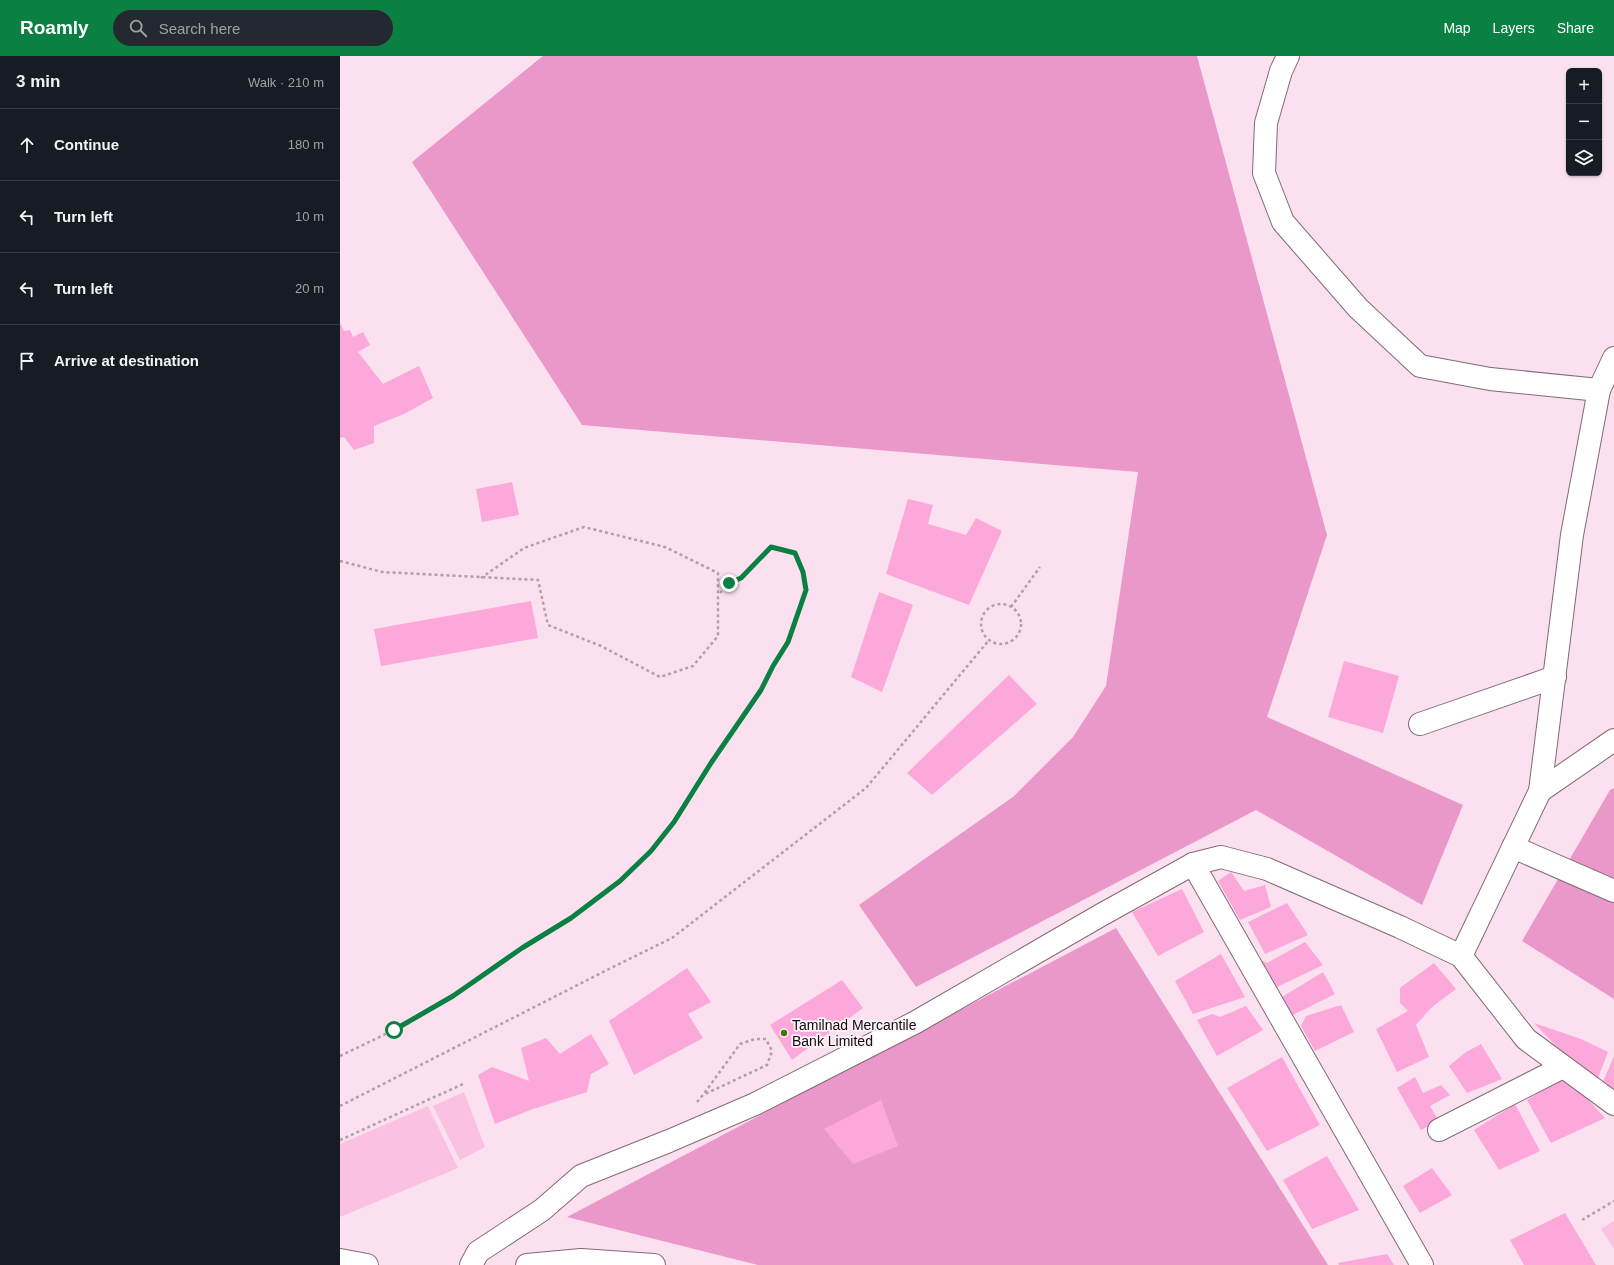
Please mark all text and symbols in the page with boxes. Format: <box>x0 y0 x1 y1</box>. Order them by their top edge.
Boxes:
search box <box>113 10 393 46</box>
text: Roamly <box>20 17 89 38</box>
icon: search <box>127 17 149 39</box>
text: Search here <box>159 20 240 37</box>
text: Map <box>1443 20 1471 36</box>
text: Layers <box>1493 20 1535 36</box>
text: Share <box>1557 20 1594 36</box>
map controls <box>1566 68 1602 176</box>
button: + <box>1566 68 1602 104</box>
text: 3 min <box>16 72 60 91</box>
text: Walk · 210 m <box>248 75 324 90</box>
button: − <box>1566 104 1602 140</box>
icon: ahead <box>16 134 38 156</box>
text: Continue <box>54 136 119 153</box>
text: 180 m <box>288 137 324 152</box>
button: layers <box>1566 140 1602 176</box>
icon: left <box>16 206 38 228</box>
text: Turn left <box>54 208 113 225</box>
text: 10 m <box>295 209 324 224</box>
icon: left <box>16 278 38 300</box>
text: Turn left <box>54 280 113 297</box>
text: 20 m <box>295 281 324 296</box>
icon: arrive <box>16 350 38 372</box>
text: Arrive at destination <box>54 352 199 369</box>
route end <box>720 574 738 592</box>
place label: Tamilnad Mercantile Bank Limited <box>792 1017 917 1049</box>
route start <box>385 1021 403 1039</box>
marker: Tamilnad Mercantile Bank Limited <box>779 1028 789 1038</box>

